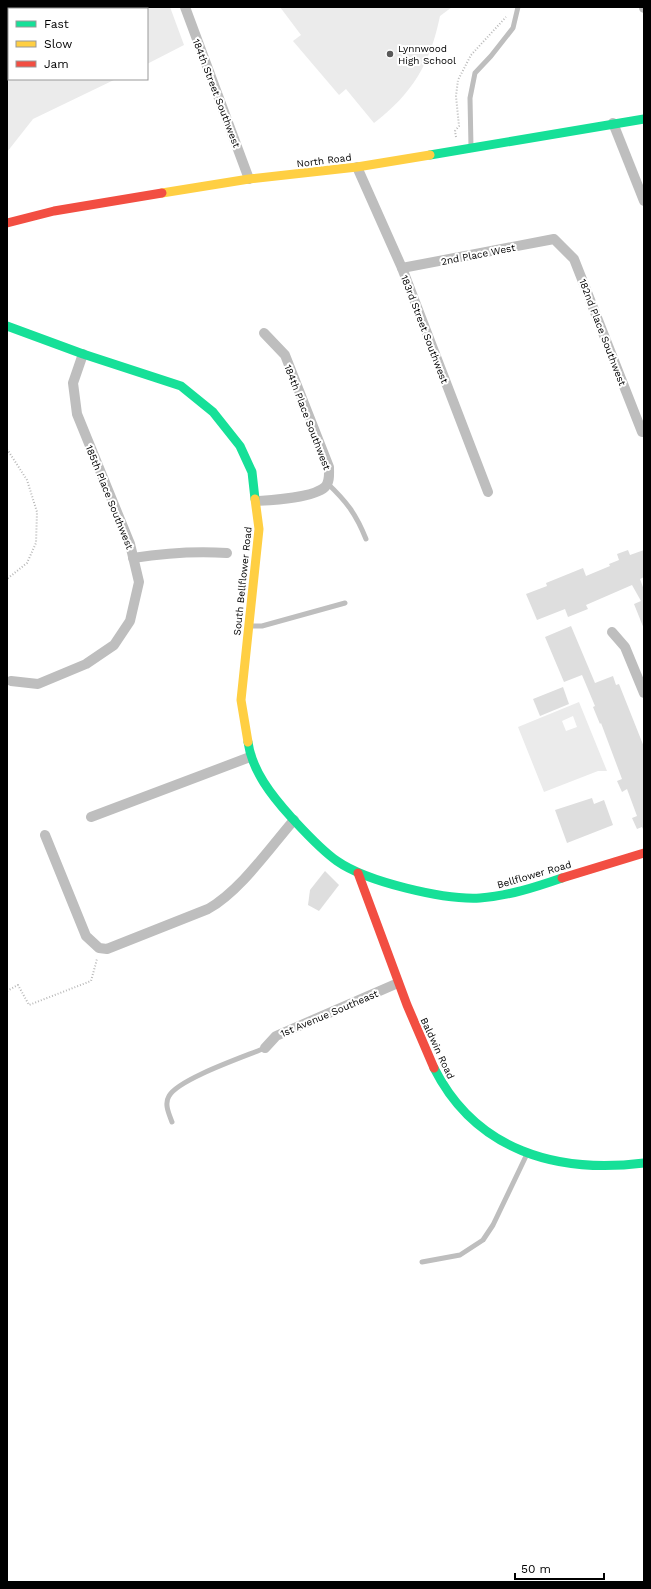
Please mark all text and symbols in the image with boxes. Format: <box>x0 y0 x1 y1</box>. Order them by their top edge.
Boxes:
legend <box>8 8 148 80</box>
text: Fast <box>44 17 69 31</box>
text: Slow <box>44 37 72 51</box>
street label: 184th Street Southwest <box>191 37 243 150</box>
place label: Lynnwood High School <box>398 43 456 66</box>
marker: Lynnwood High School <box>385 49 395 59</box>
text: Jam <box>44 57 69 71</box>
street label: North Road <box>296 152 352 169</box>
street label: 2nd Place West <box>440 242 517 267</box>
street label: 183rd Street Southwest <box>399 273 451 386</box>
street label: 182nd Place Southwest <box>577 277 628 388</box>
street label: 184th Place Southwest <box>282 363 333 472</box>
street label: 185th Place Southwest <box>84 443 136 552</box>
street label: South Bellflower Road <box>231 526 254 636</box>
street label: Bellflower Road <box>496 859 573 890</box>
street label: 1st Avenue Southeast <box>279 988 380 1039</box>
street label: Baldwin Road <box>418 1016 457 1081</box>
scale bar <box>515 1555 604 1581</box>
text: 50 m <box>521 1562 551 1576</box>

